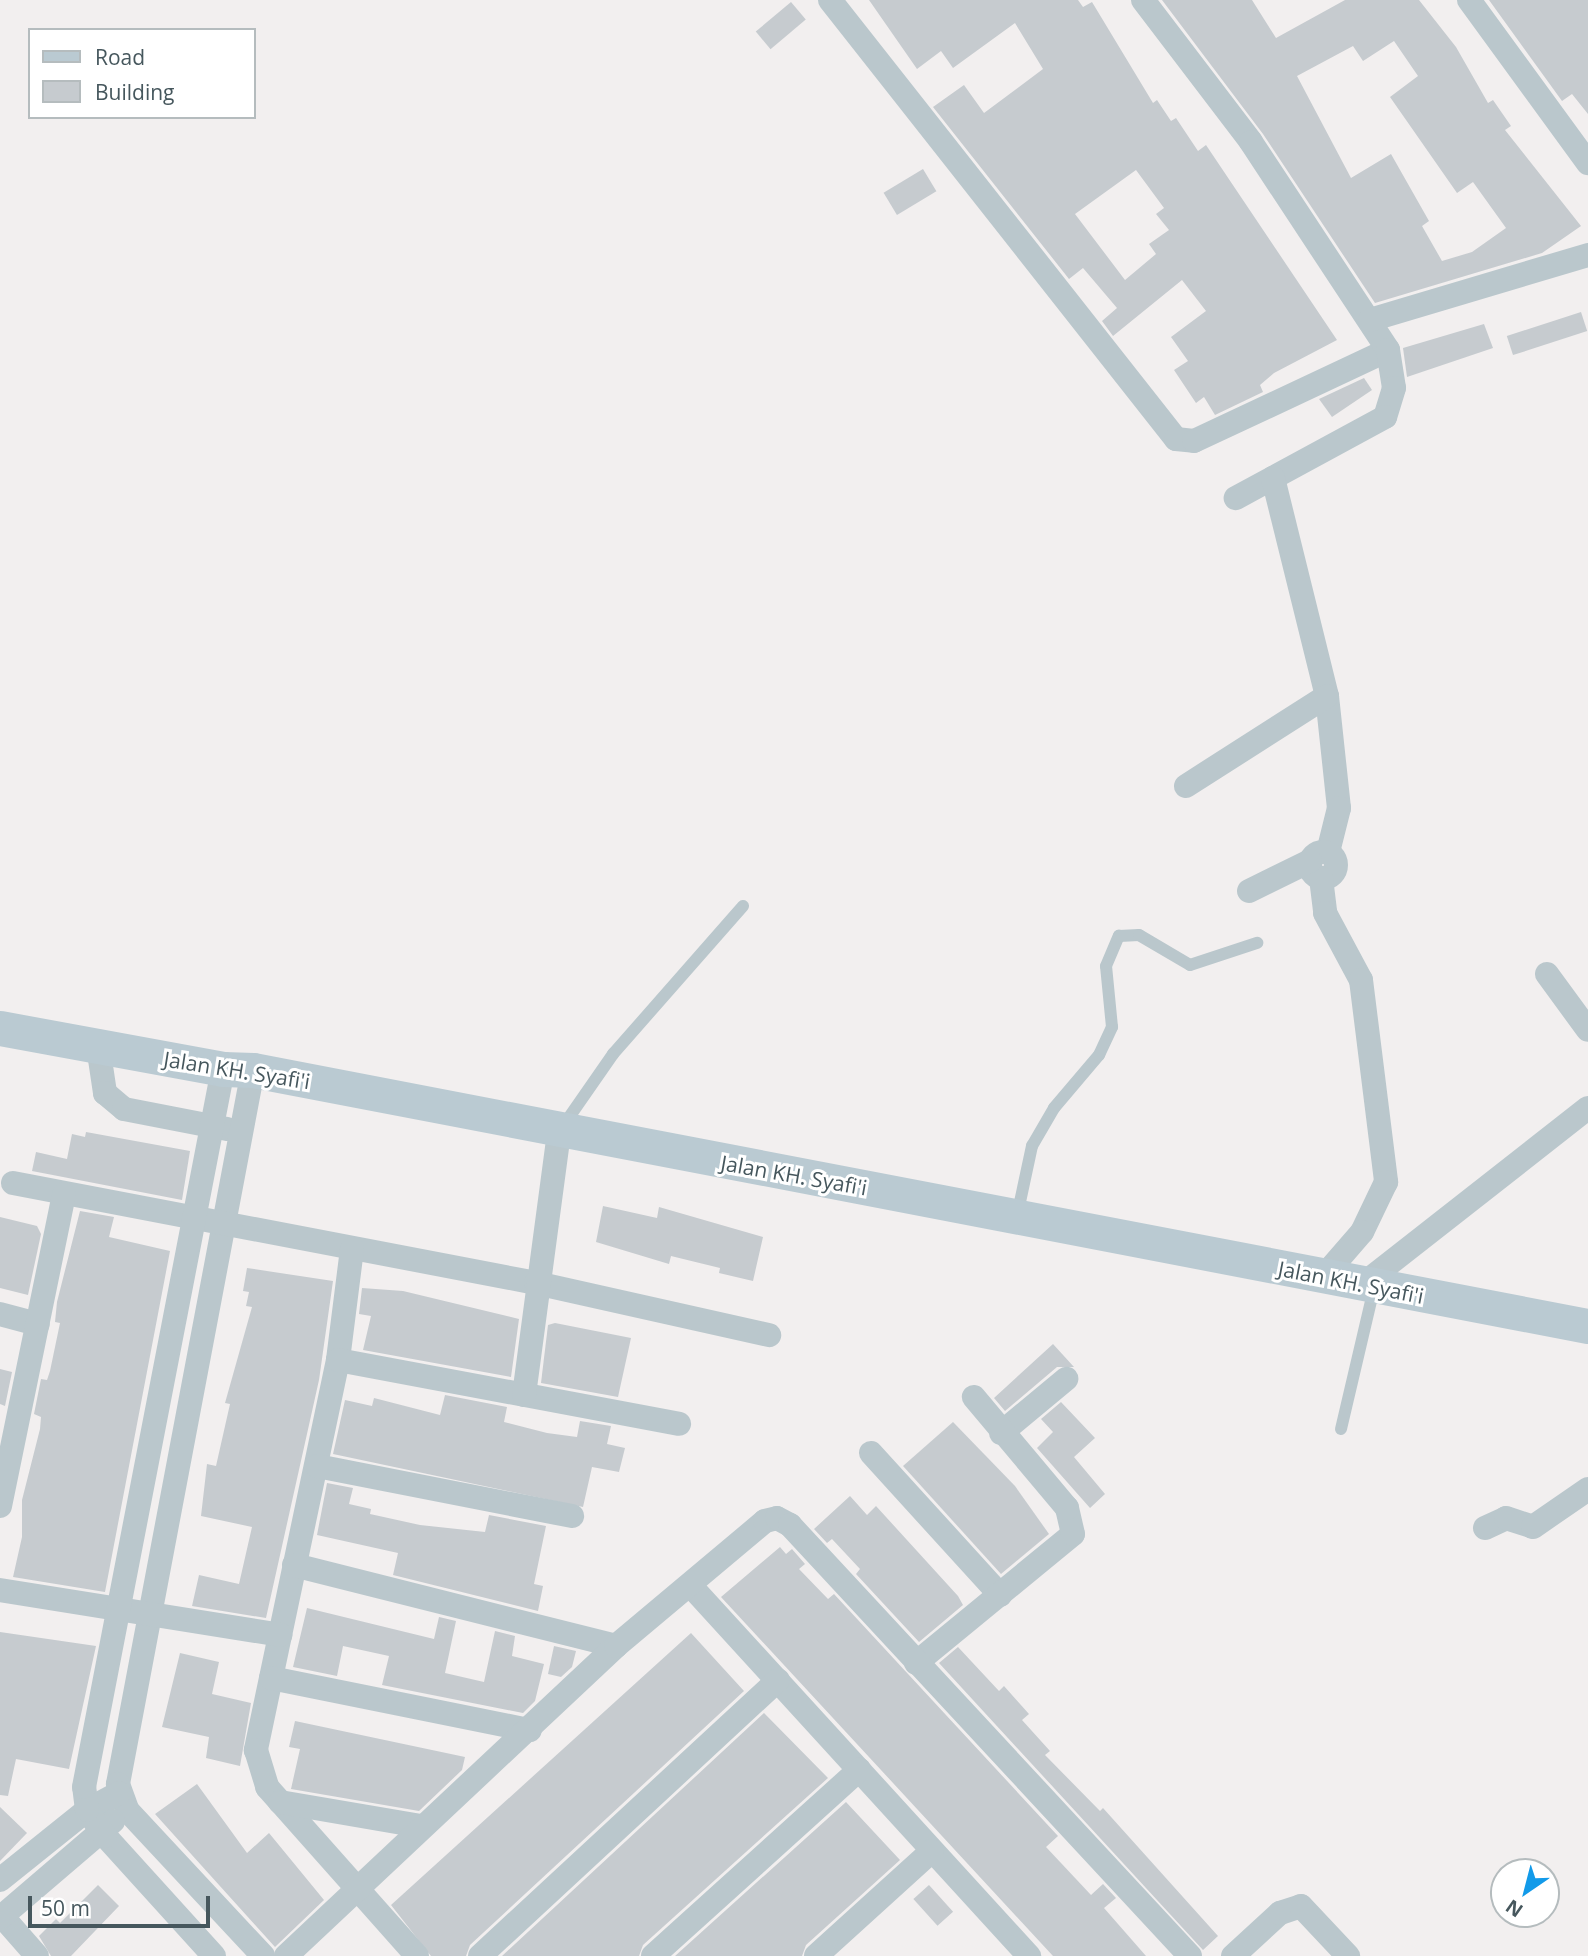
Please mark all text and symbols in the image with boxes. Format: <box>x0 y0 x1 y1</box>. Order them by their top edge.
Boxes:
legend <box>28 28 256 119</box>
text: Road <box>95 43 145 71</box>
text: Building <box>95 78 174 106</box>
street label: Jalan KH. Syafi'i <box>162 1046 312 1094</box>
street label: Jalan KH. Syafi'i <box>719 1150 869 1200</box>
street label: Jalan KH. Syafi'i <box>1276 1256 1426 1308</box>
north arrow <box>1490 1858 1560 1928</box>
scale bar <box>32 1882 214 1926</box>
text: N <box>1500 1893 1528 1924</box>
text: 50 m <box>41 1894 90 1922</box>

